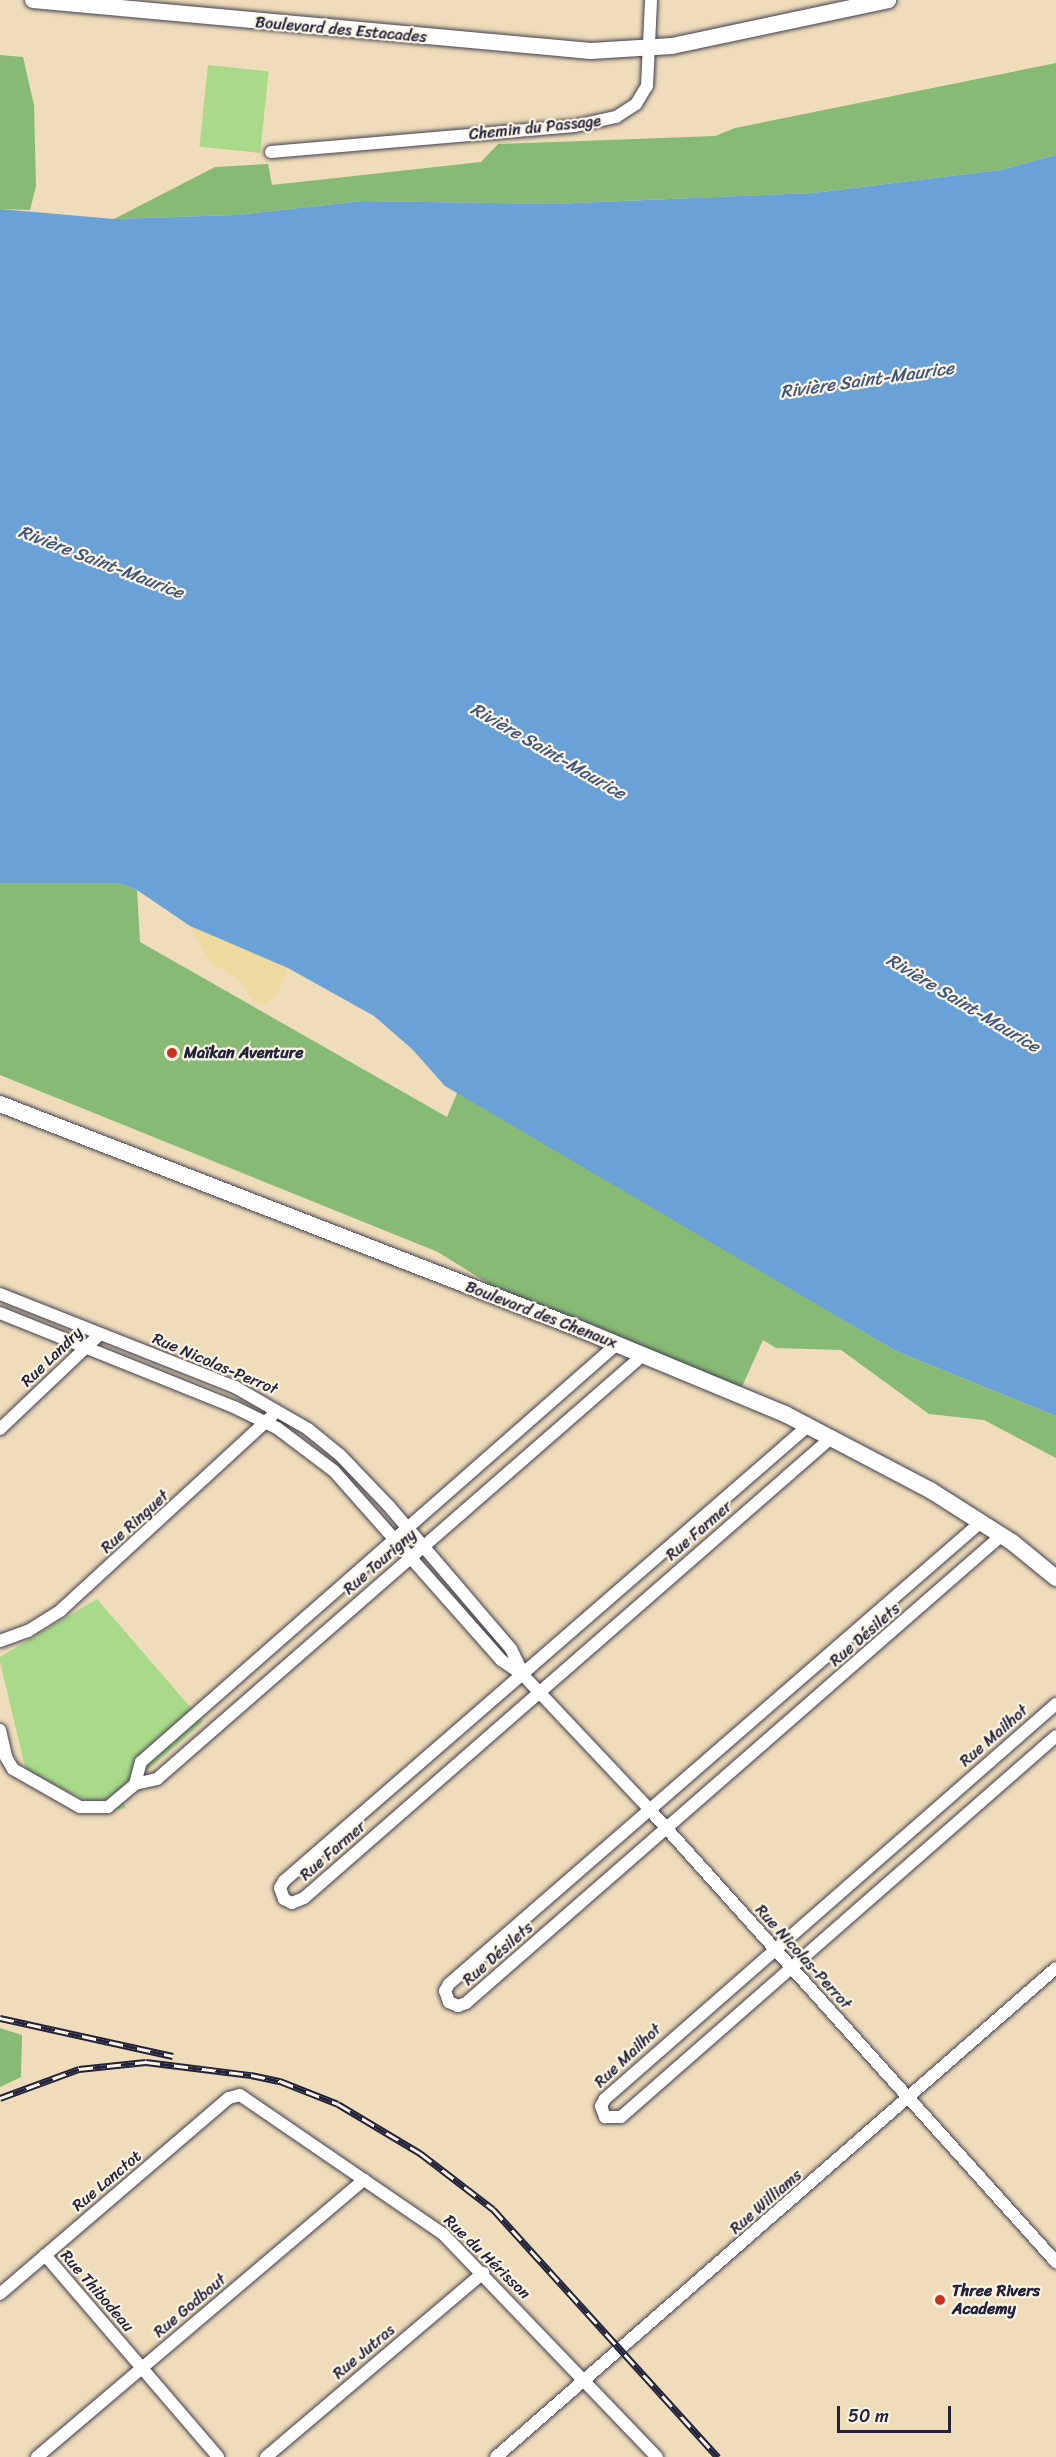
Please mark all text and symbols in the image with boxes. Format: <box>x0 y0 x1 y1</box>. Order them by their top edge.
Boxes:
street label: Boulevard des Estacades <box>254 13 428 47</box>
street label: Chemin du Passage <box>468 111 602 145</box>
water label: Rivière Saint-Maurice <box>779 357 955 403</box>
water label: Rivière Saint-Maurice <box>16 521 186 603</box>
water label: Rivière Saint-Maurice <box>467 698 629 804</box>
water label: Rivière Saint-Maurice <box>883 949 1043 1057</box>
place label: Maïkan Aventure <box>184 1043 303 1063</box>
marker: Maïkan Aventure <box>165 1046 179 1060</box>
street label: Boulevard des Chenaux <box>462 1277 620 1353</box>
street label: Rue Landry <box>17 1323 87 1391</box>
street label: Rue Nicolas-Perrot <box>149 1329 281 1399</box>
street label: Rue Ringuet <box>97 1487 173 1557</box>
street label: Rue Farmer <box>662 1497 736 1565</box>
street label: Rue Tourigny <box>339 1525 421 1599</box>
street label: Rue Désilets <box>826 1599 904 1671</box>
street label: Rue Mailhot <box>956 1701 1032 1771</box>
street label: Rue Farmer <box>296 1817 370 1885</box>
street label: Rue Nicolas-Perrot <box>751 1901 855 2013</box>
street label: Rue Désilets <box>459 1918 537 1990</box>
street label: Rue Mailhot <box>591 2021 665 2091</box>
street label: Rue Lanctot <box>69 2147 145 2215</box>
street label: Rue Williams <box>726 2166 806 2238</box>
street label: Rue du Hérisson <box>440 2211 534 2303</box>
street label: Rue Thibodeau <box>56 2246 138 2336</box>
street label: Rue Godbout <box>150 2270 230 2342</box>
place label: Three Rivers Academy <box>952 2281 1039 2319</box>
marker: Three Rivers Academy <box>933 2293 947 2307</box>
street label: Rue Jutras <box>329 2321 399 2383</box>
scale bar <box>840 2394 954 2432</box>
text: 50 m <box>848 2400 889 2432</box>

